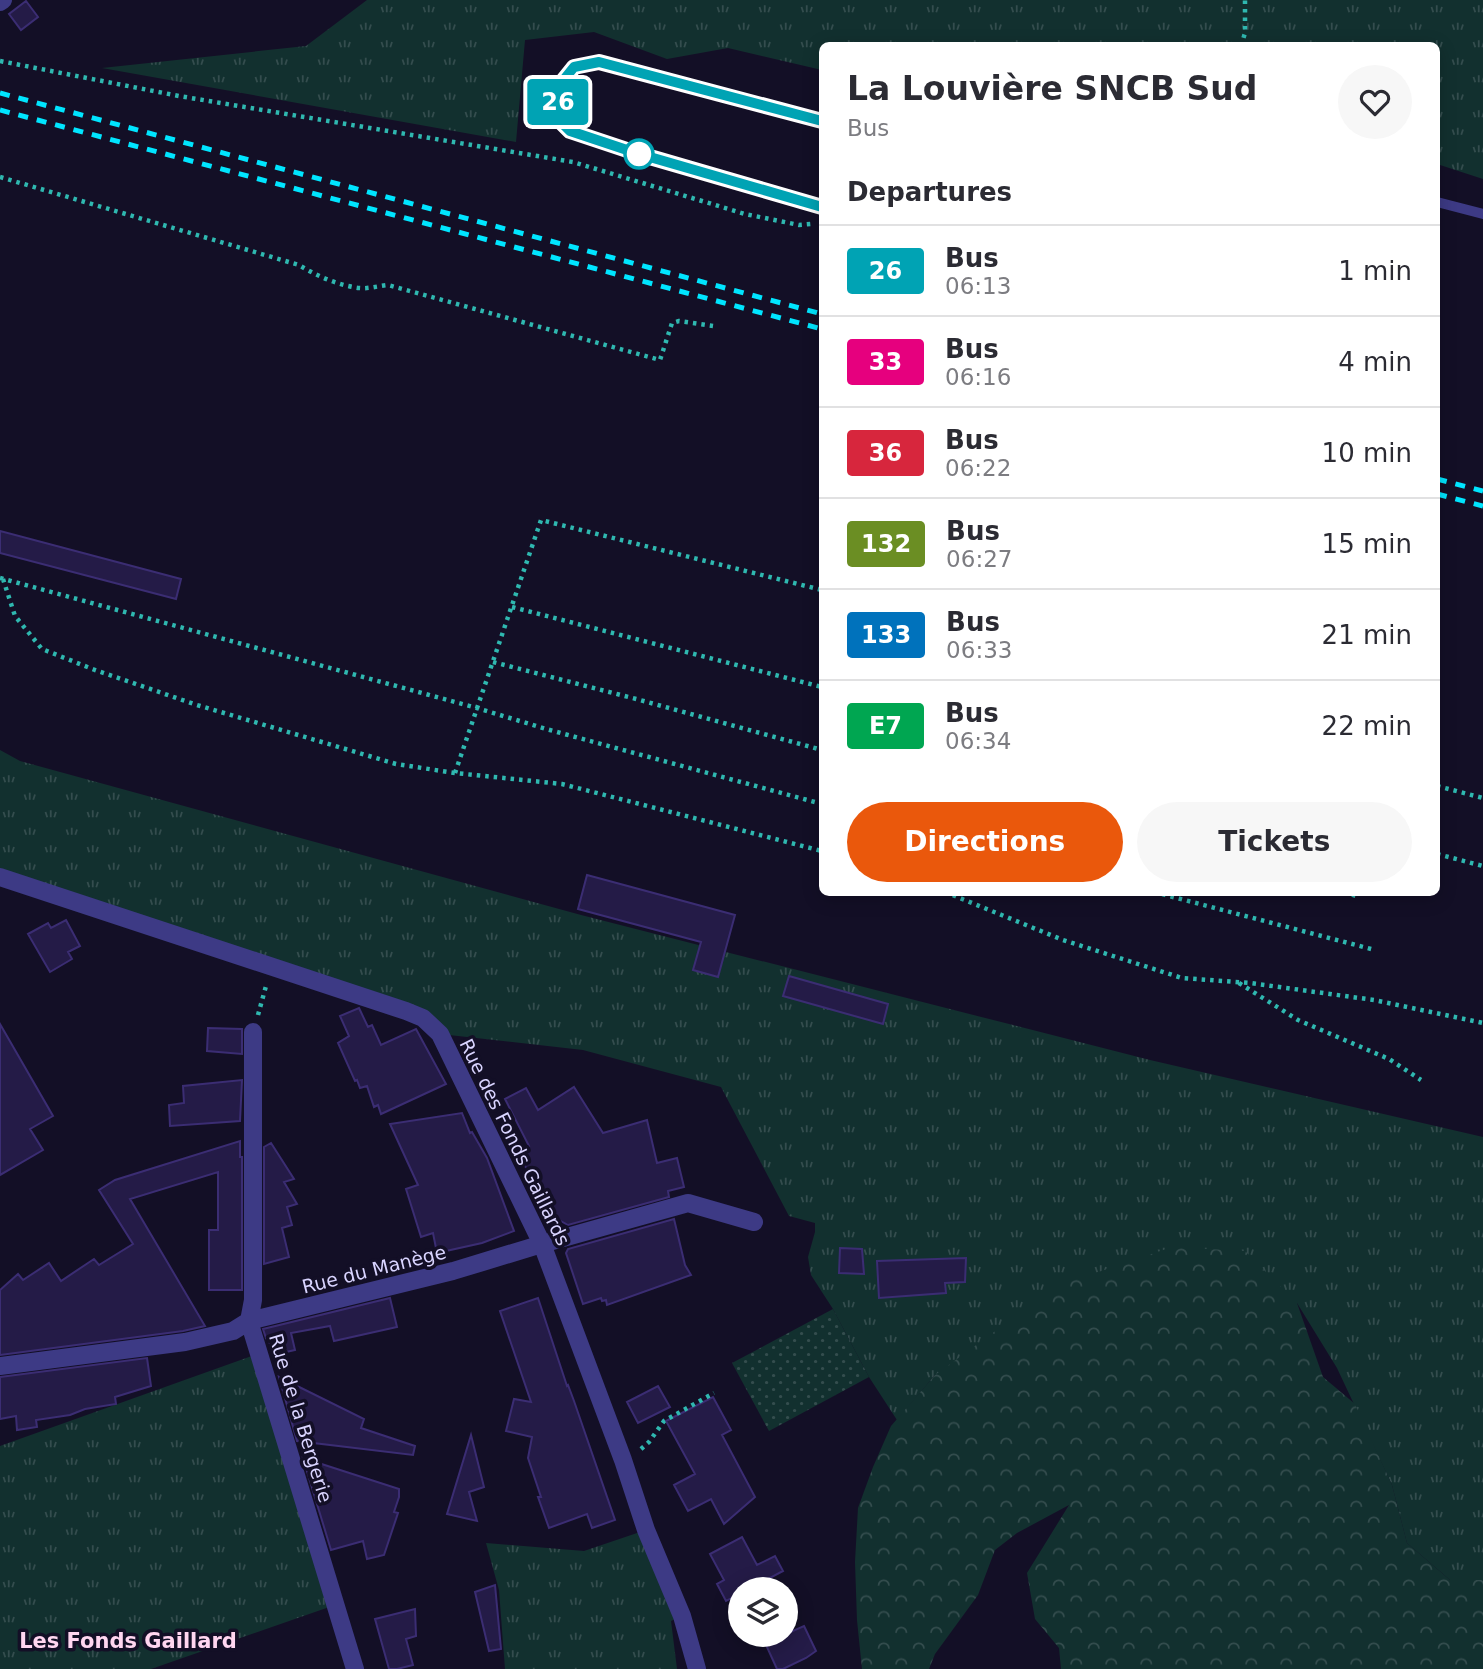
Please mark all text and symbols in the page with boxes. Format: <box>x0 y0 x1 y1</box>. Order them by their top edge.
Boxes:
button: heart <box>1338 65 1412 139</box>
text: La Louvière SNCB Sud <box>847 69 1257 108</box>
line badge: 26 <box>526 79 590 125</box>
text: 26 <box>541 88 575 116</box>
text: Bus <box>847 115 889 141</box>
unlabelled marker <box>624 139 654 169</box>
text: Departures <box>847 177 1012 207</box>
text: Bus <box>945 243 999 273</box>
text: 1 min <box>1338 256 1412 286</box>
text: 26 <box>869 257 902 285</box>
text: 06:13 <box>945 273 1011 299</box>
text: Bus <box>945 334 999 364</box>
text: 4 min <box>1338 347 1412 377</box>
text: 33 <box>869 348 902 376</box>
text: 06:16 <box>945 364 1011 390</box>
text: Bus <box>945 425 999 455</box>
text: 10 min <box>1322 438 1412 468</box>
text: 36 <box>869 439 902 467</box>
text: 06:22 <box>945 455 1011 481</box>
text: Bus <box>946 516 1000 546</box>
text: 15 min <box>1322 529 1412 559</box>
text: 132 <box>861 530 911 558</box>
text: 06:27 <box>946 546 1012 572</box>
text: Bus <box>946 607 1000 637</box>
text: 21 min <box>1322 620 1412 650</box>
text: 133 <box>861 621 911 649</box>
text: 06:33 <box>946 637 1012 663</box>
text: Bus <box>945 698 999 728</box>
text: 22 min <box>1322 711 1412 741</box>
text: E7 <box>869 712 902 740</box>
text: 06:34 <box>945 728 1011 754</box>
button: Directions <box>847 802 1123 882</box>
button: Tickets <box>1137 802 1412 882</box>
street label: Rue des Fonds Gaillards <box>455 1035 575 1249</box>
street label: Rue du Manège <box>300 1240 448 1298</box>
street label: Rue de la Bergerie <box>265 1331 337 1505</box>
map controls <box>728 1577 798 1647</box>
button: layers <box>728 1577 798 1647</box>
district label: Les Fonds Gaillard <box>19 1629 237 1653</box>

